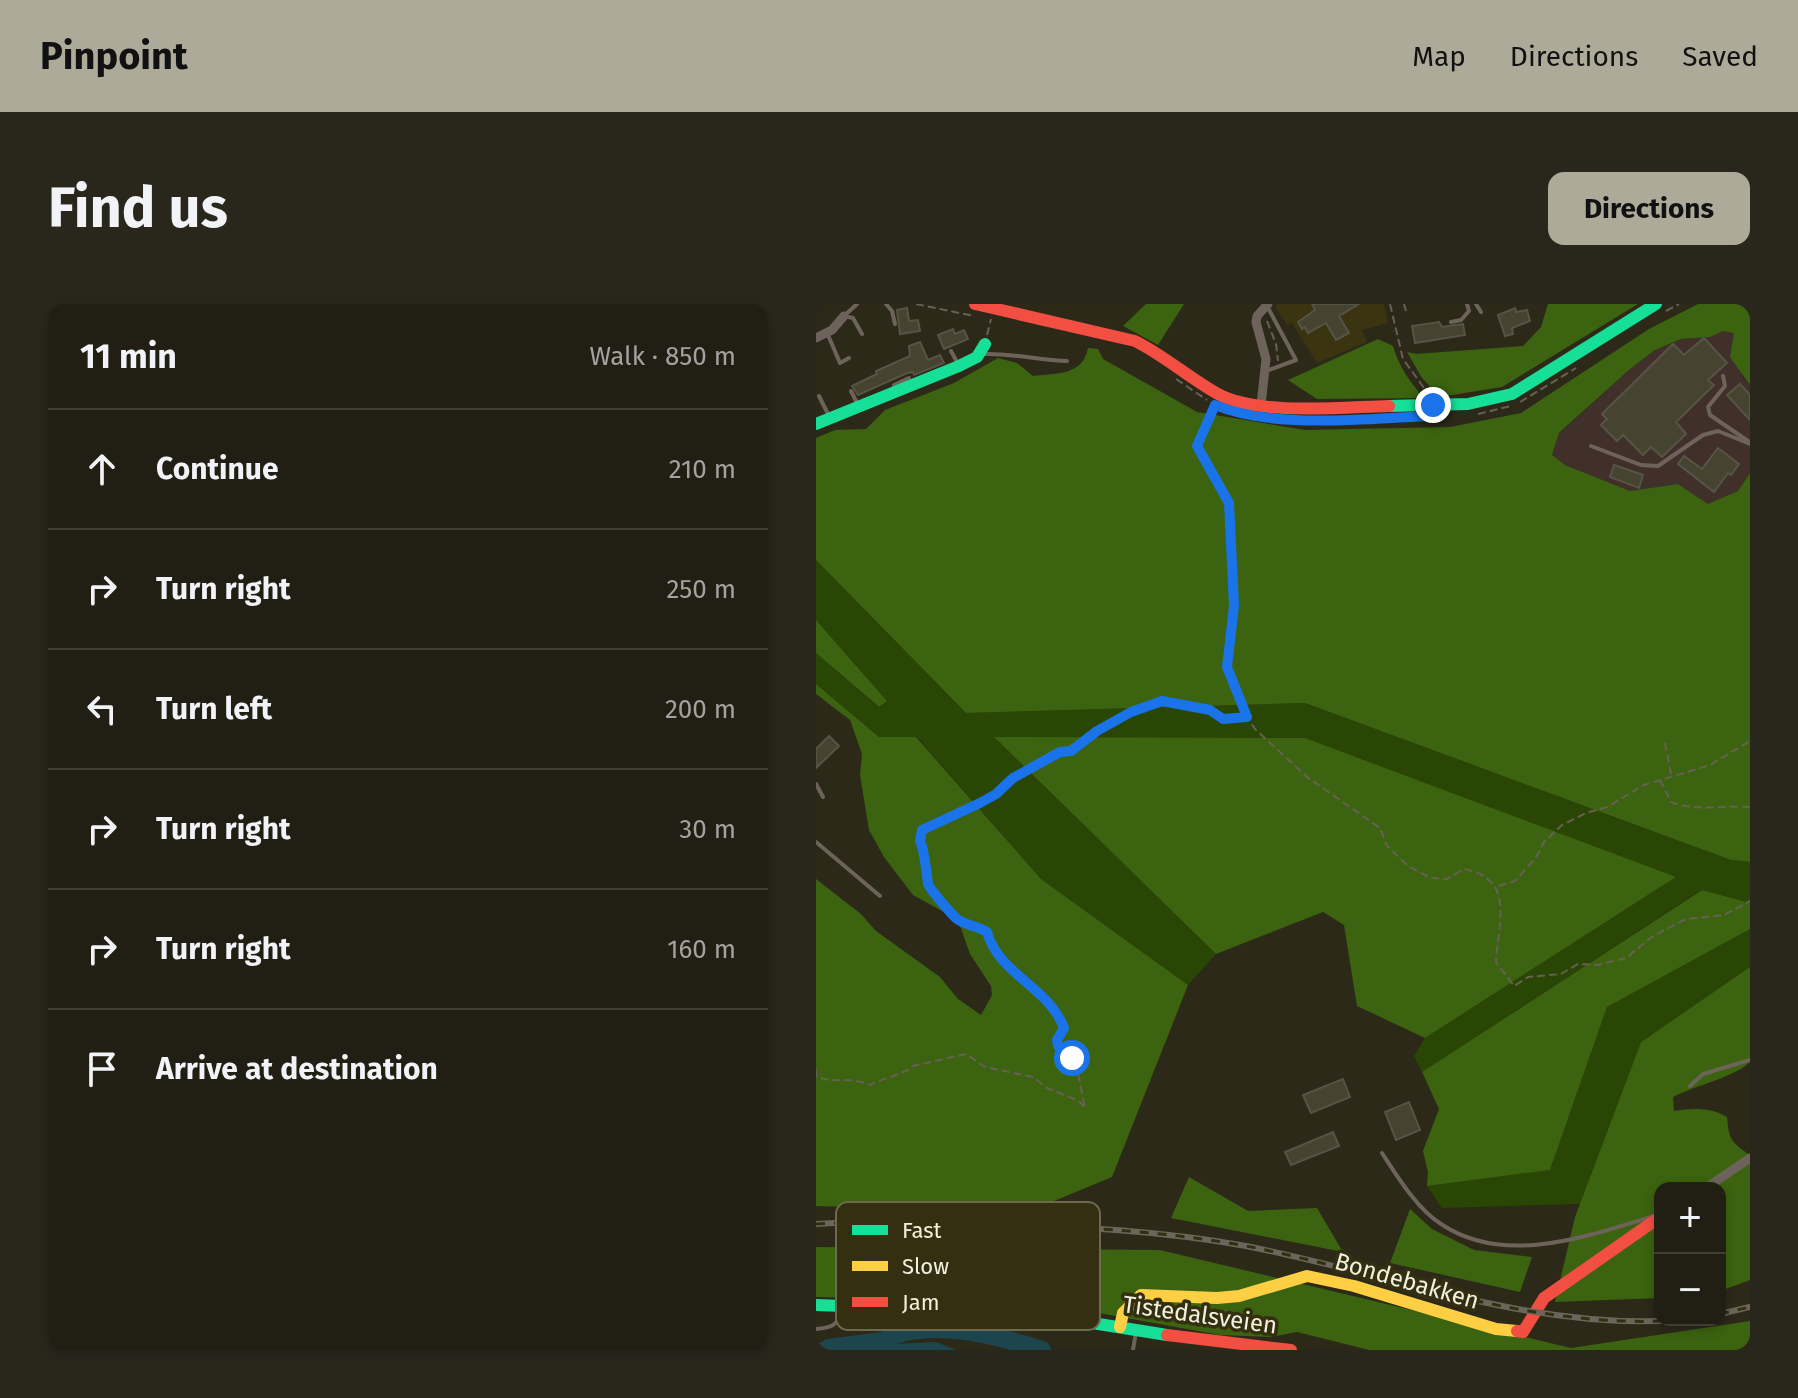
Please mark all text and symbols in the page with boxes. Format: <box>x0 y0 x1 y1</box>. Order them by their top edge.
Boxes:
text: Pinpoint <box>40 33 188 79</box>
text: Map <box>1412 40 1466 73</box>
text: Directions <box>1510 40 1638 73</box>
text: Saved <box>1682 40 1758 73</box>
button: Directions <box>1548 172 1750 245</box>
text: Find us <box>48 175 228 242</box>
text: 11 min <box>80 336 177 377</box>
text: Walk · 850 m <box>589 341 736 372</box>
route end <box>1415 387 1451 423</box>
icon: ahead <box>80 447 124 491</box>
text: Continue <box>156 451 279 487</box>
text: 210 m <box>669 454 736 485</box>
icon: right <box>80 567 124 611</box>
text: Turn right <box>156 571 291 607</box>
text: 250 m <box>666 574 736 605</box>
icon: left <box>80 687 124 731</box>
text: Turn left <box>156 691 272 727</box>
text: 200 m <box>665 694 736 725</box>
icon: right <box>80 807 124 851</box>
text: Turn right <box>156 811 291 847</box>
text: 30 m <box>679 814 736 845</box>
icon: right <box>80 927 124 971</box>
text: Turn right <box>156 931 291 967</box>
text: 160 m <box>667 934 736 965</box>
route start <box>1054 1040 1090 1076</box>
icon: arrive <box>80 1047 124 1091</box>
text: Arrive at destination <box>156 1051 438 1087</box>
map controls <box>1654 1182 1726 1326</box>
button: + <box>1654 1182 1726 1254</box>
legend <box>836 1202 1100 1330</box>
text: Fast <box>902 1217 942 1244</box>
street label: Bondebakken <box>1332 1247 1482 1315</box>
text: Slow <box>902 1253 949 1280</box>
button: − <box>1654 1254 1726 1326</box>
text: Jam <box>902 1289 940 1316</box>
street label: Tistedalsveien <box>1121 1290 1279 1340</box>

